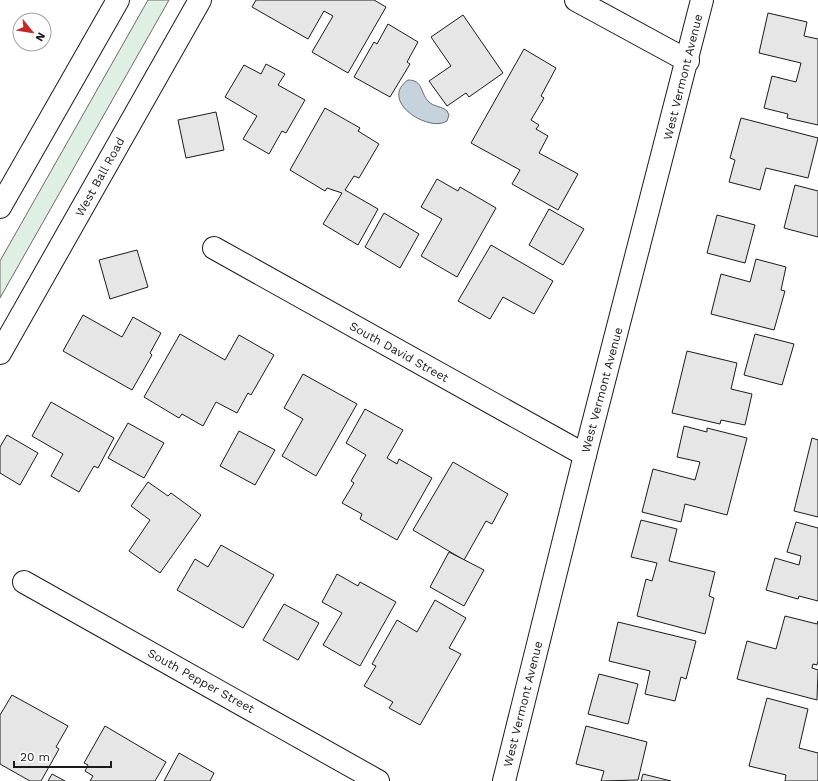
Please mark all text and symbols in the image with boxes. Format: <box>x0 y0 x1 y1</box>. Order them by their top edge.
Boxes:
north arrow <box>12 12 52 52</box>
street label: West Vermont Avenue <box>661 13 705 141</box>
text: N <box>33 30 48 44</box>
street label: West Ball Road <box>72 135 128 219</box>
street label: South David Street <box>347 319 451 385</box>
street label: West Vermont Avenue <box>579 326 625 454</box>
street label: West Vermont Avenue <box>501 640 545 768</box>
street label: South Pepper Street <box>145 646 257 716</box>
scale bar <box>14 743 111 769</box>
text: 20 m <box>20 750 50 764</box>

